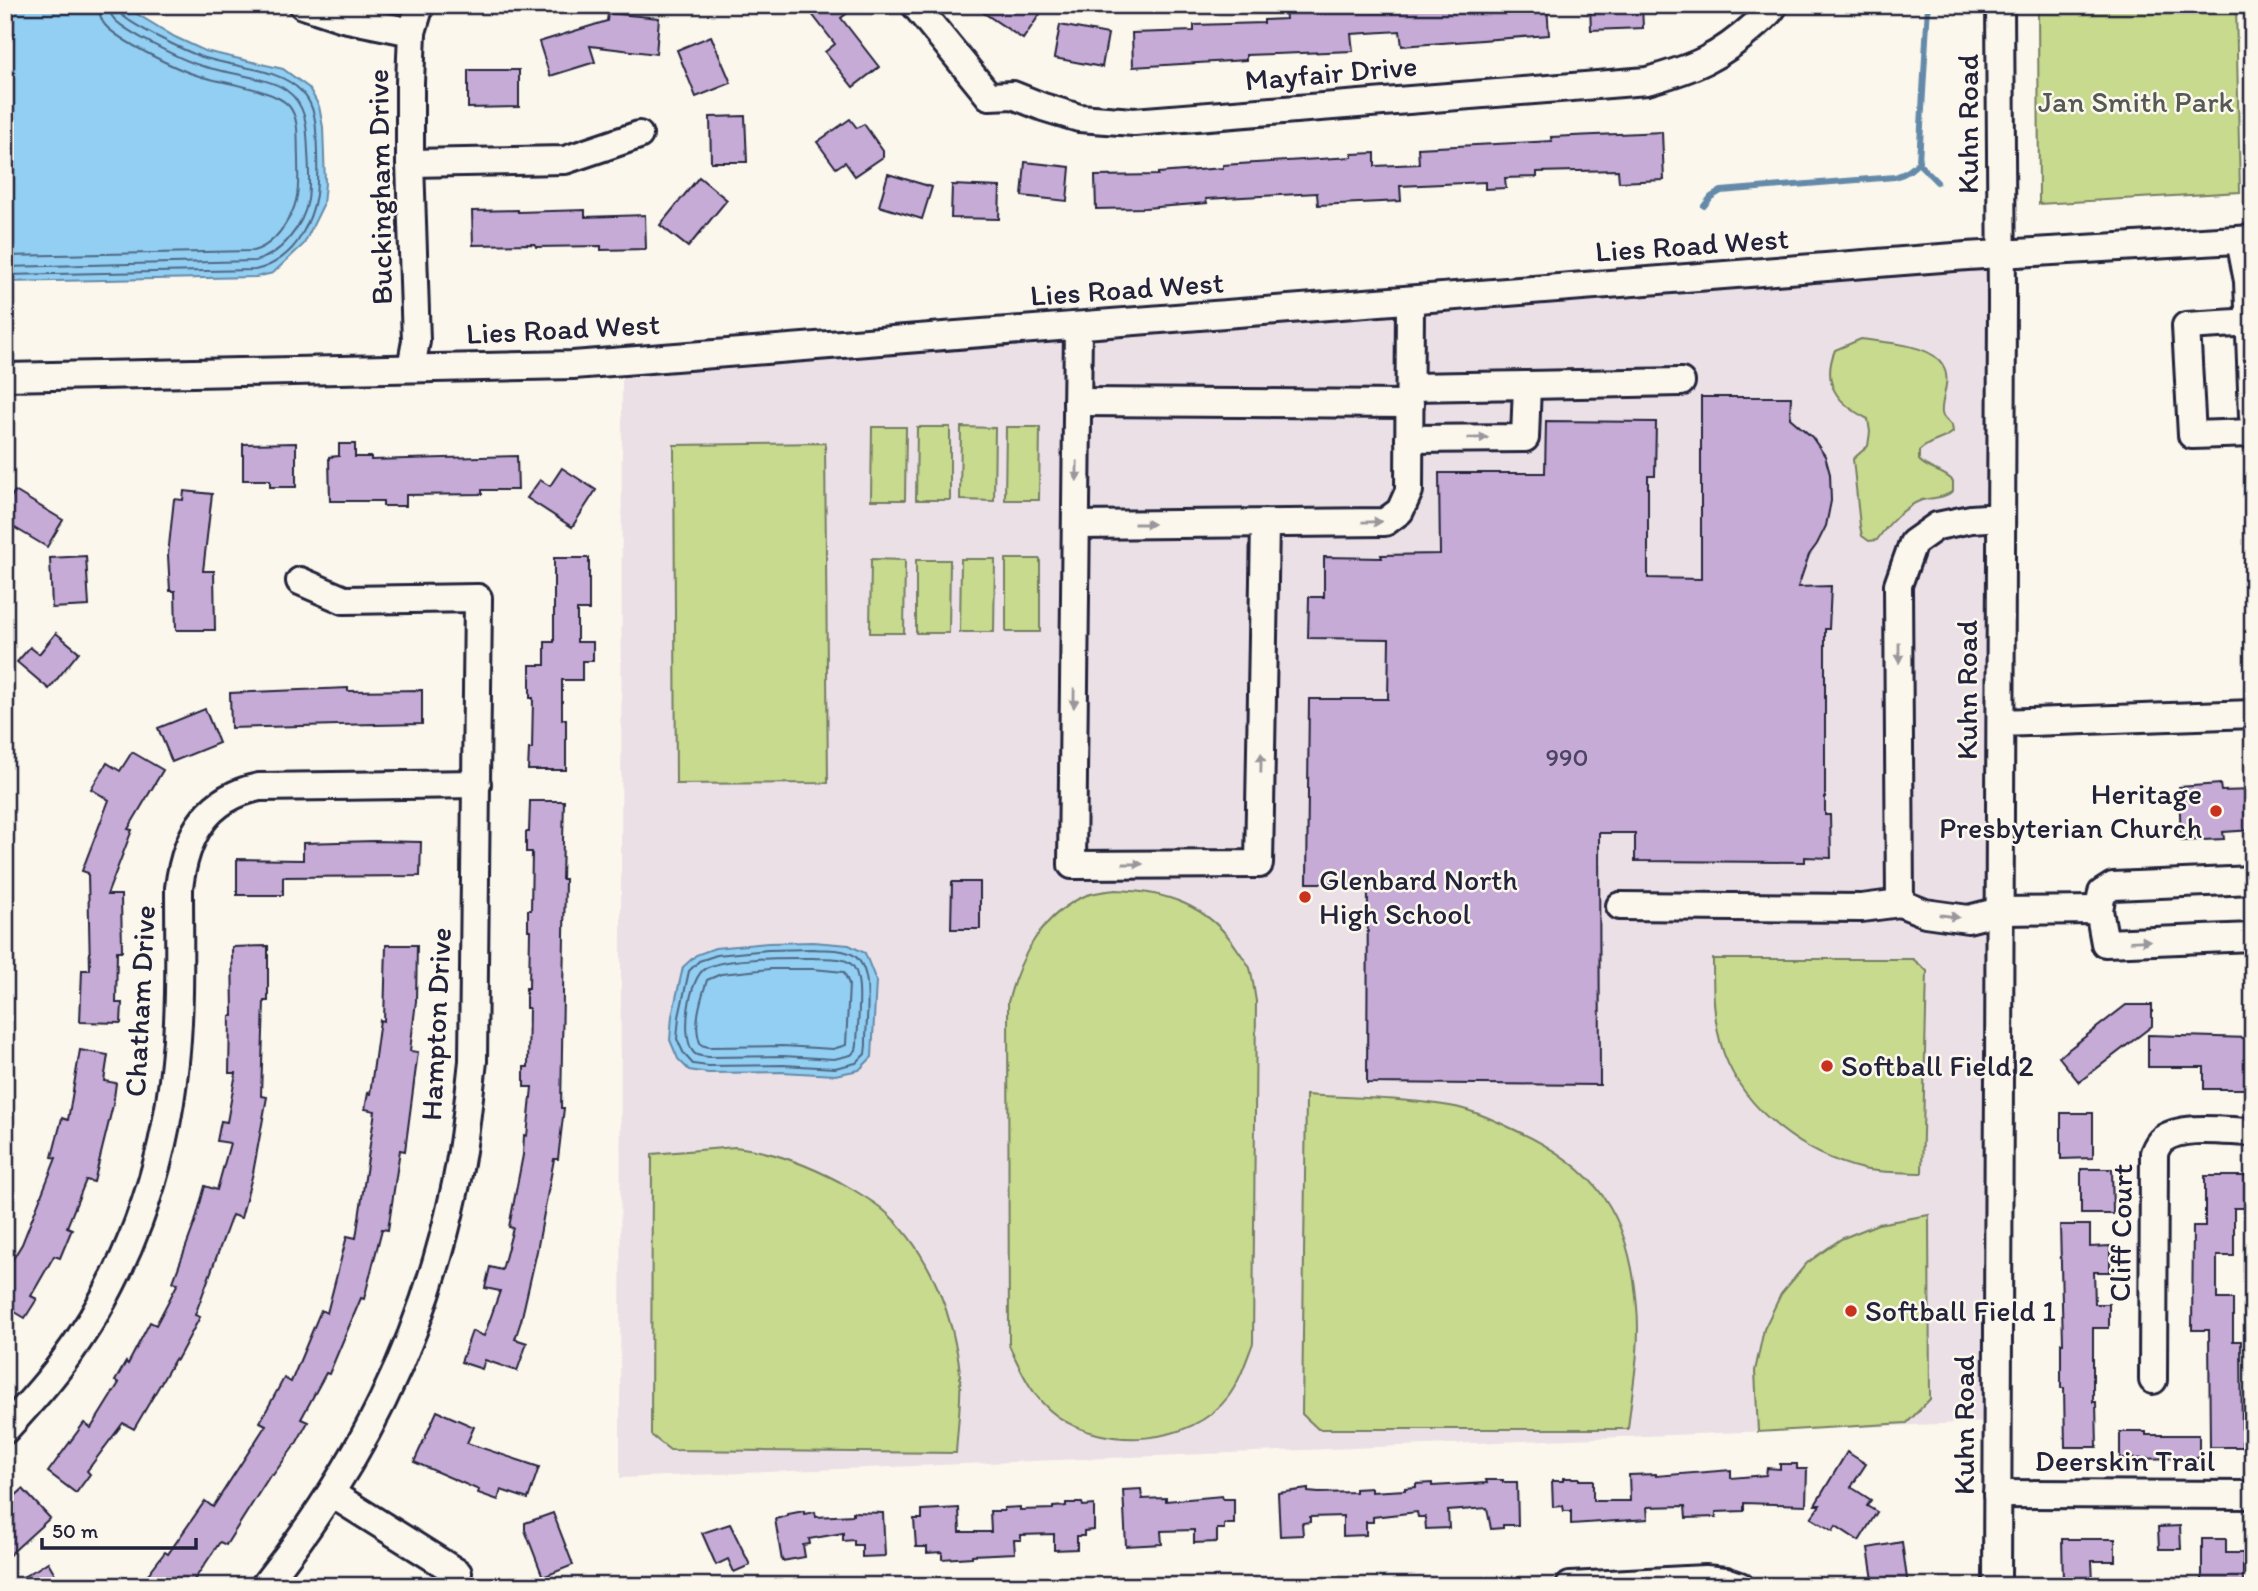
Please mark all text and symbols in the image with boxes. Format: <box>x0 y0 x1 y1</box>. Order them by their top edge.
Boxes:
street label: Mayfair Drive <box>1243 47 1419 98</box>
street label: Kuhn Road <box>1949 54 1986 194</box>
street label: Buckingham Drive <box>359 69 400 305</box>
park label: Jan Smith Park <box>2038 83 2235 120</box>
street label: Lies Road West <box>1594 219 1790 270</box>
street label: Lies Road West <box>1029 263 1225 314</box>
street label: Lies Road West <box>465 305 661 352</box>
one-way arrow <box>1467 432 1489 444</box>
one-way arrow <box>1071 460 1083 482</box>
one-way arrow <box>1361 516 1383 528</box>
one-way arrow <box>1134 518 1156 530</box>
street label: Kuhn Road <box>1948 620 1985 760</box>
one-way arrow <box>1893 642 1905 664</box>
one-way arrow <box>1068 687 1080 709</box>
house number: 990 <box>1545 741 1589 773</box>
one-way arrow <box>1255 751 1267 773</box>
place label: Heritage Presbyterian Church <box>1939 775 2202 846</box>
marker: Heritage Presbyterian Church <box>2208 803 2224 819</box>
one-way arrow <box>1122 858 1144 870</box>
place label: Glenbard North High School <box>1319 861 1518 932</box>
marker: Glenbard North High School <box>1297 889 1313 905</box>
street label: Chatham Drive <box>116 904 163 1098</box>
one-way arrow <box>1938 911 1960 922</box>
street label: Hampton Drive <box>412 926 459 1122</box>
one-way arrow <box>2129 936 2151 947</box>
place label: Softball Field 2 <box>1841 1047 2034 1084</box>
marker: Softball Field 2 <box>1819 1058 1835 1074</box>
street label: Cliff Court <box>2101 1163 2140 1302</box>
place label: Softball Field 1 <box>1865 1292 2056 1329</box>
marker: Softball Field 1 <box>1843 1303 1859 1319</box>
street label: Kuhn Road <box>1945 1355 1982 1495</box>
street label: Deerskin Trail <box>2035 1442 2216 1479</box>
scale bar <box>42 1507 196 1551</box>
text: 50 m <box>52 1518 99 1543</box>

